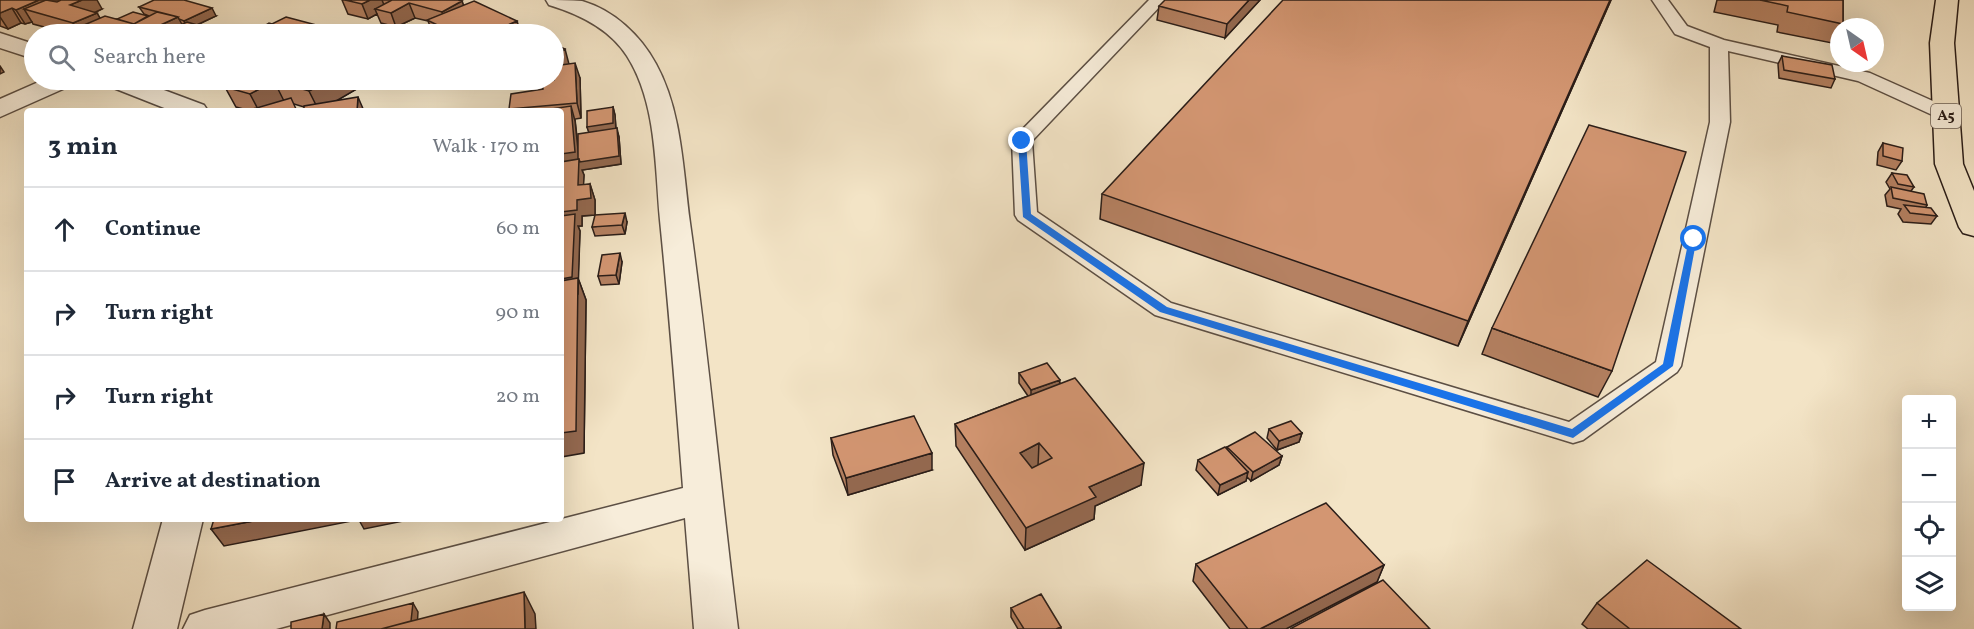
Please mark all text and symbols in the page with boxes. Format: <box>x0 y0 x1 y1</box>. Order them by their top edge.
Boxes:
north arrow <box>1830 18 1884 72</box>
search box <box>24 24 564 90</box>
icon: search <box>45 41 78 74</box>
text: Search here <box>93 42 206 73</box>
road number: A5 <box>1931 104 1961 128</box>
route end <box>1008 127 1034 153</box>
text: 3 min <box>48 129 118 165</box>
text: Walk · 170 m <box>432 133 540 161</box>
icon: ahead <box>48 213 81 246</box>
text: Continue <box>105 214 201 245</box>
text: 60 m <box>496 215 540 243</box>
route start <box>1680 225 1706 251</box>
icon: right <box>48 297 81 330</box>
text: Turn right <box>105 298 213 329</box>
text: 90 m <box>496 299 540 327</box>
icon: right <box>48 381 81 414</box>
text: Turn right <box>105 382 213 413</box>
text: 20 m <box>496 383 540 411</box>
map controls <box>1902 395 1956 611</box>
button: + <box>1902 395 1956 449</box>
button: − <box>1902 449 1956 503</box>
icon: arrive <box>48 465 81 498</box>
text: Arrive at destination <box>105 466 321 497</box>
button: locate <box>1902 503 1956 557</box>
button: layers <box>1902 557 1956 611</box>

